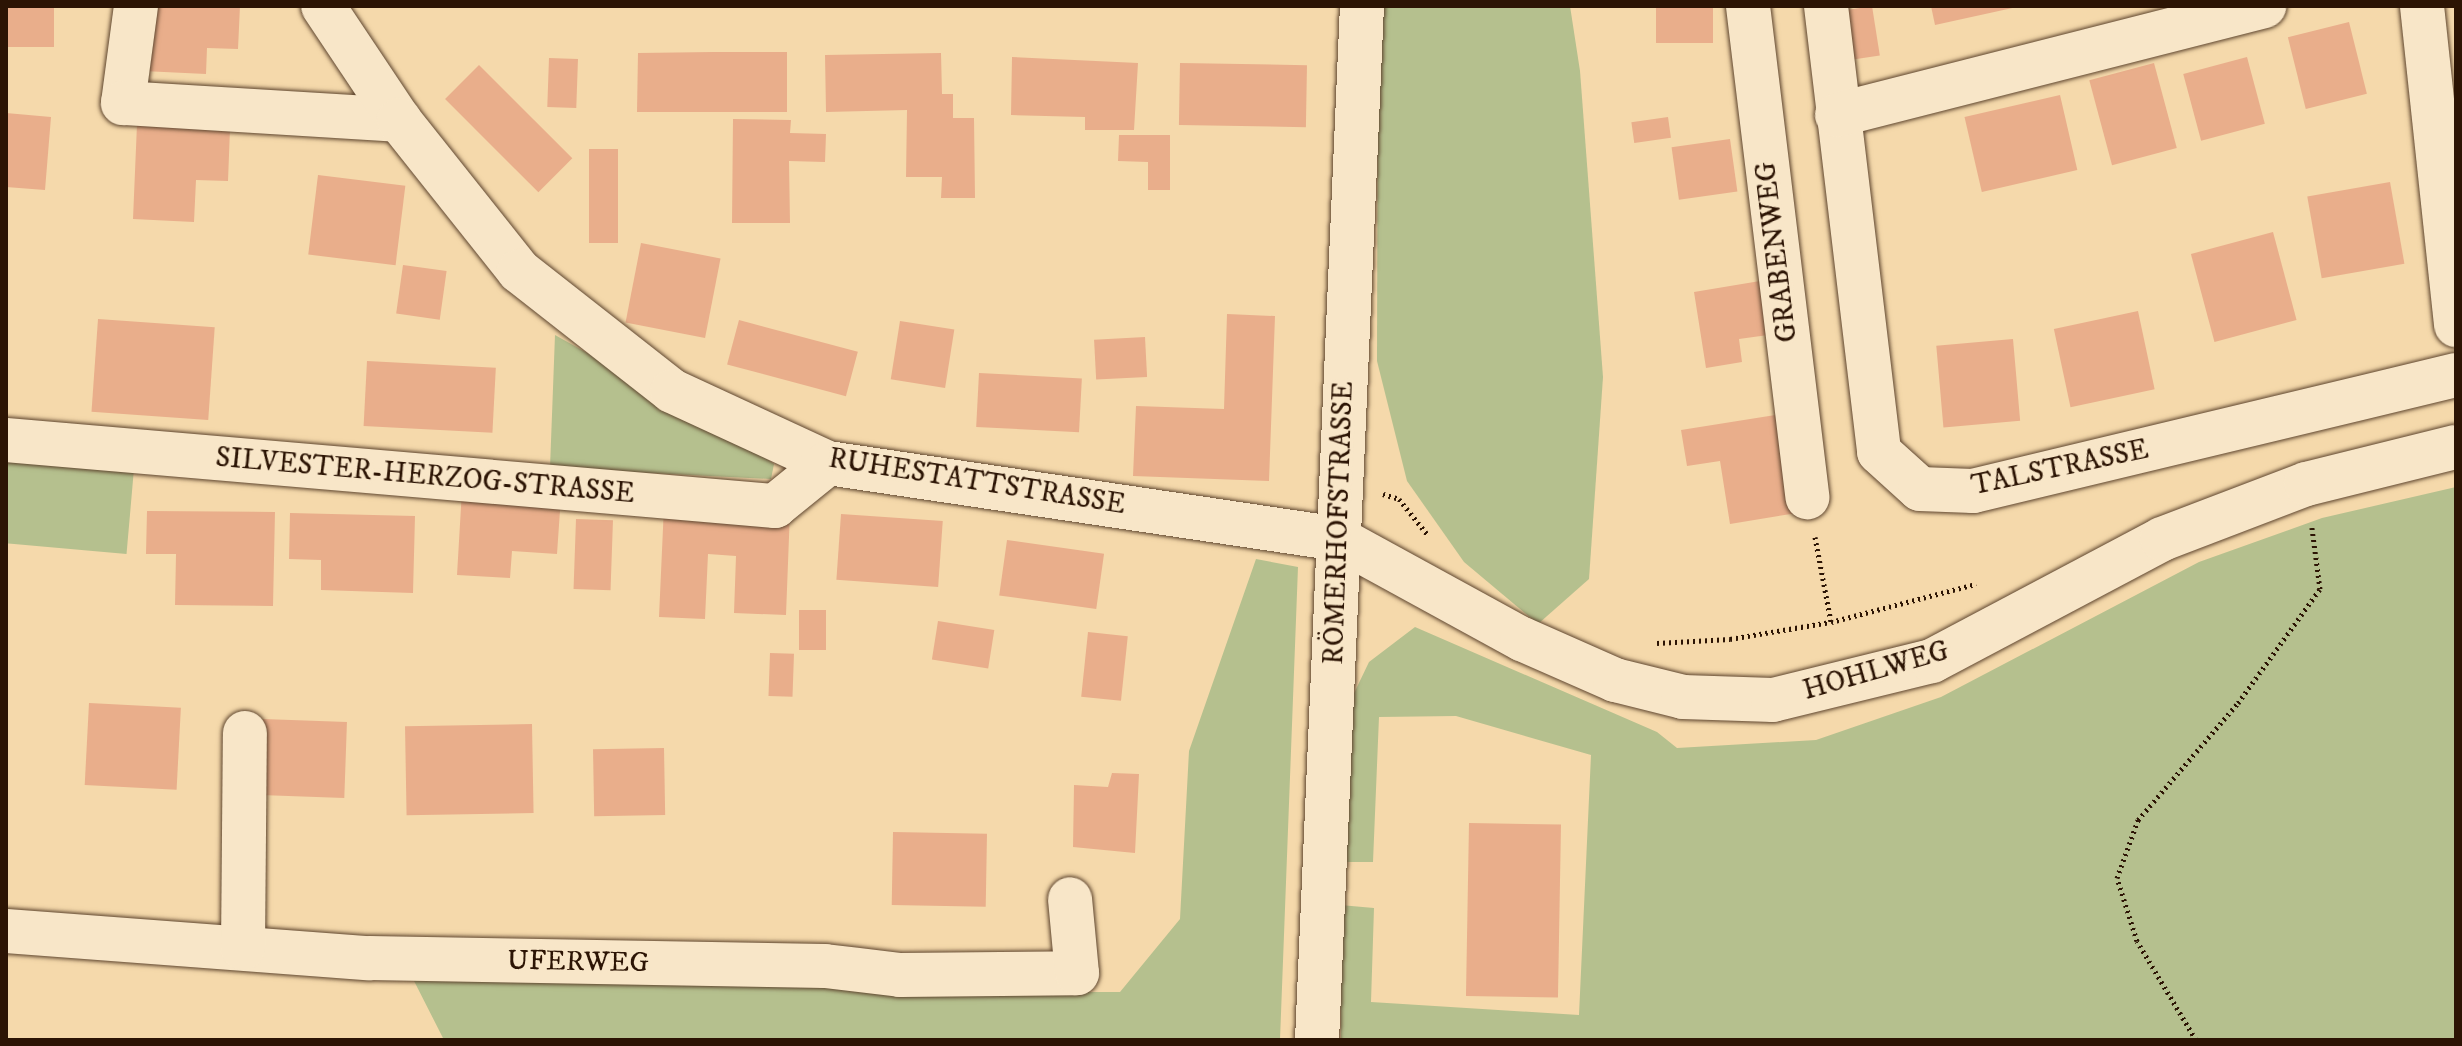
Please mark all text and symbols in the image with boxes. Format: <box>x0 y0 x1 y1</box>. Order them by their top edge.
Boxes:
street label: GRABENWEG <box>1749 160 1805 344</box>
street label: RÖMERHOFSTRASSE <box>1317 381 1361 665</box>
street label: TALSTRASSE <box>1968 433 2152 503</box>
street label: SILVESTER-HERZOG-STRASSE <box>214 441 636 511</box>
street label: RUHESTATTSTRASSE <box>826 442 1128 522</box>
street label: HOHLWEG <box>1799 634 1953 708</box>
street label: UFERWEG <box>507 944 649 980</box>

